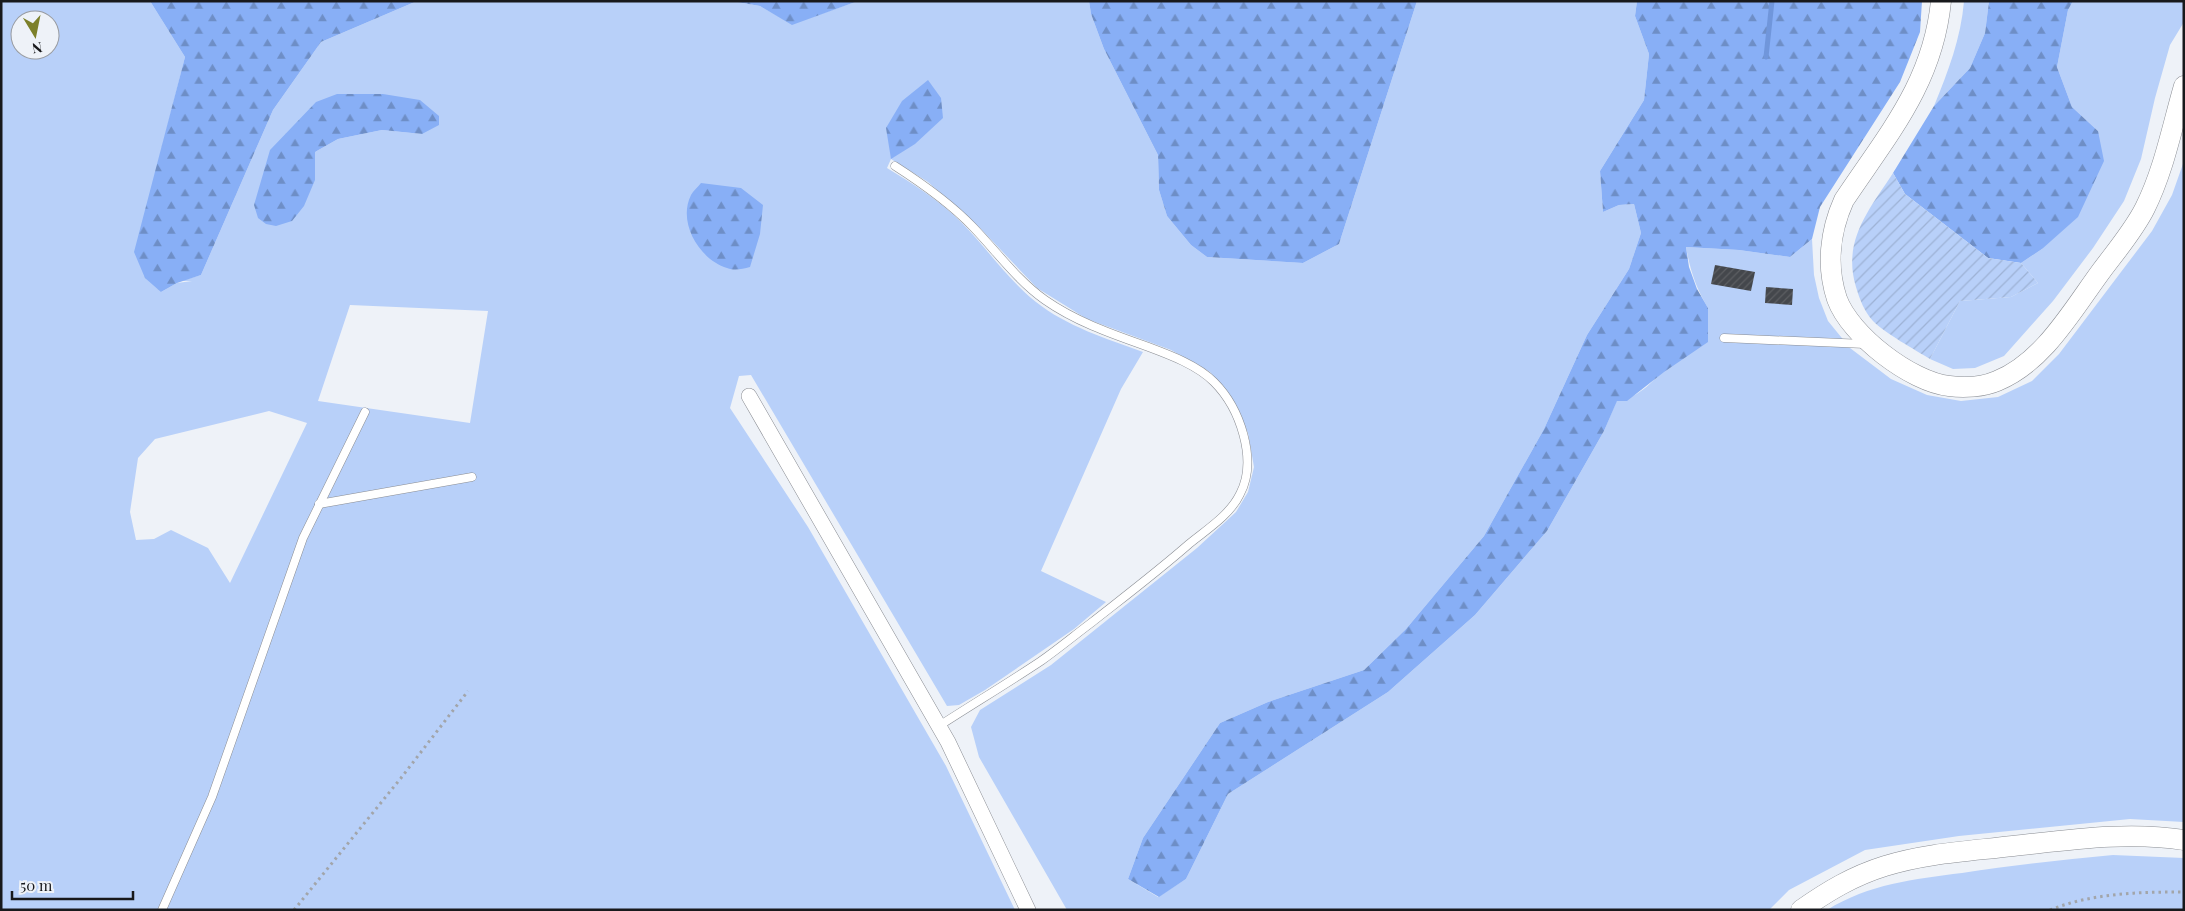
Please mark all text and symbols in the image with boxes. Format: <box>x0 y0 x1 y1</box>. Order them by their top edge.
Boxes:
north arrow <box>10 10 60 60</box>
text: N <box>31 38 44 59</box>
scale bar <box>12 868 134 900</box>
text: 50 m <box>20 875 53 895</box>

